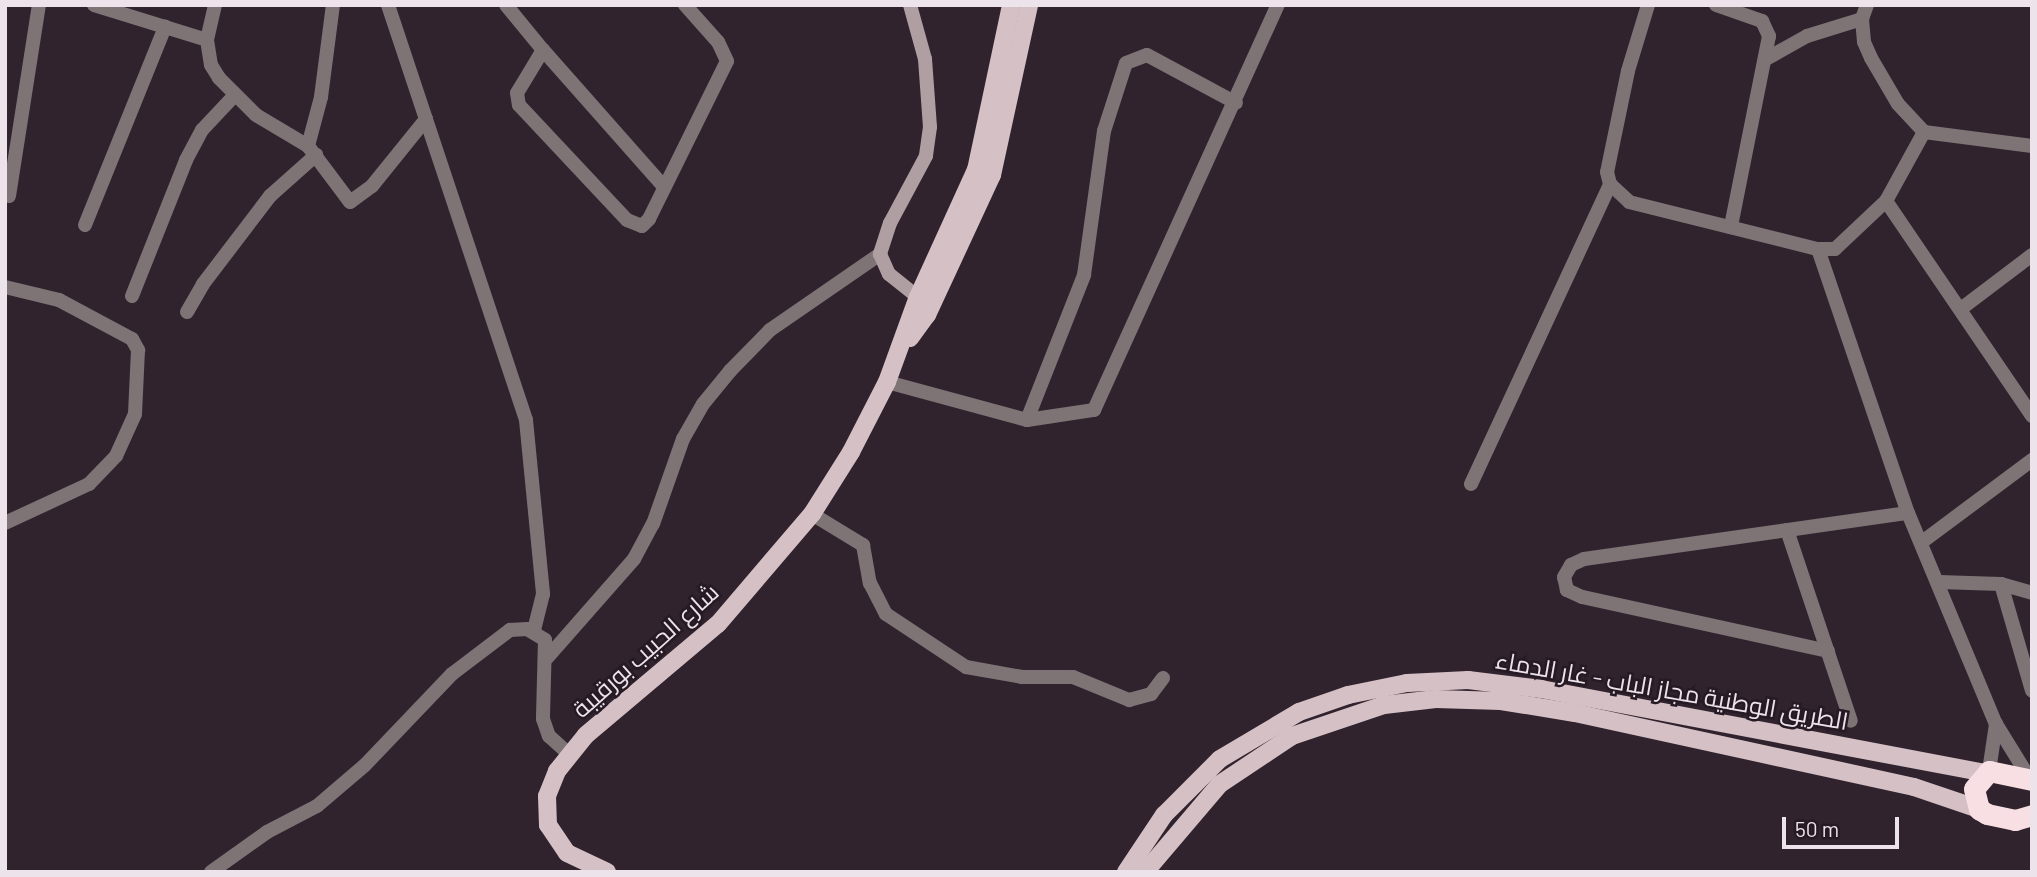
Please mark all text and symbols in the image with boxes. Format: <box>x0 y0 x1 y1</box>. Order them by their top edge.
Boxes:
street label: شارع الحبيب بورقيبة <box>566 577 724 723</box>
street label: الطريق الوطنية مجاز الباب - غار الدماء <box>1493 645 1851 735</box>
scale bar <box>1785 804 1902 848</box>
text: 50 m <box>1795 816 1839 841</box>

